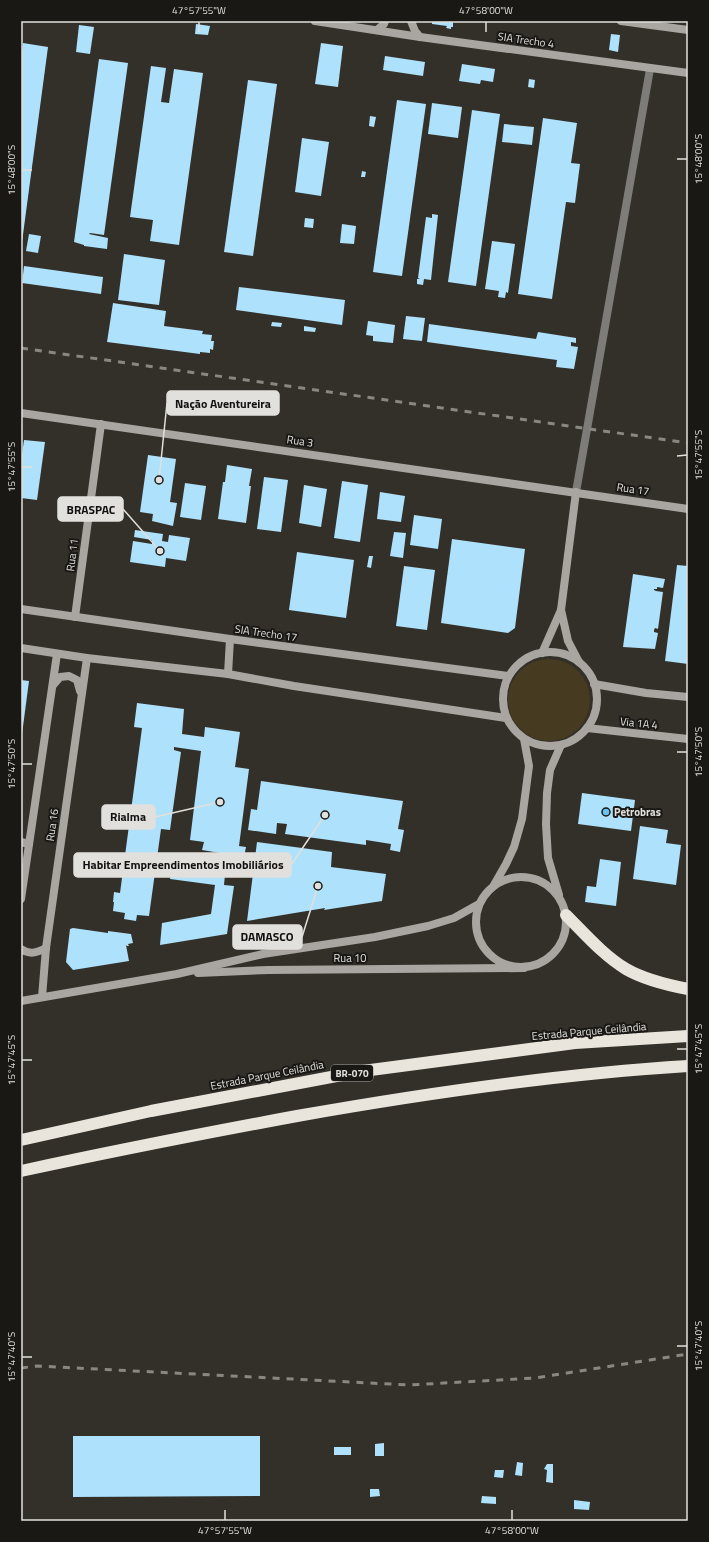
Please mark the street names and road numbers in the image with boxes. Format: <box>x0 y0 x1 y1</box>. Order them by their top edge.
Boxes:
street label: SIA Trecho 4 <box>497 28 555 52</box>
street label: Rua 3 <box>286 431 314 451</box>
street label: Rua 17 <box>616 479 650 499</box>
street label: Rua 11 <box>62 538 82 572</box>
street label: SIA Trecho 17 <box>234 621 298 645</box>
street label: Via 1A 4 <box>619 713 659 733</box>
street label: Rua 16 <box>42 808 62 842</box>
street label: Rua 10 <box>334 950 366 966</box>
street label: Estrada Parque Ceilândia <box>531 1018 647 1044</box>
street label: Estrada Parque Ceilândia <box>209 1056 325 1094</box>
road number: BR-070 <box>331 1065 373 1081</box>

